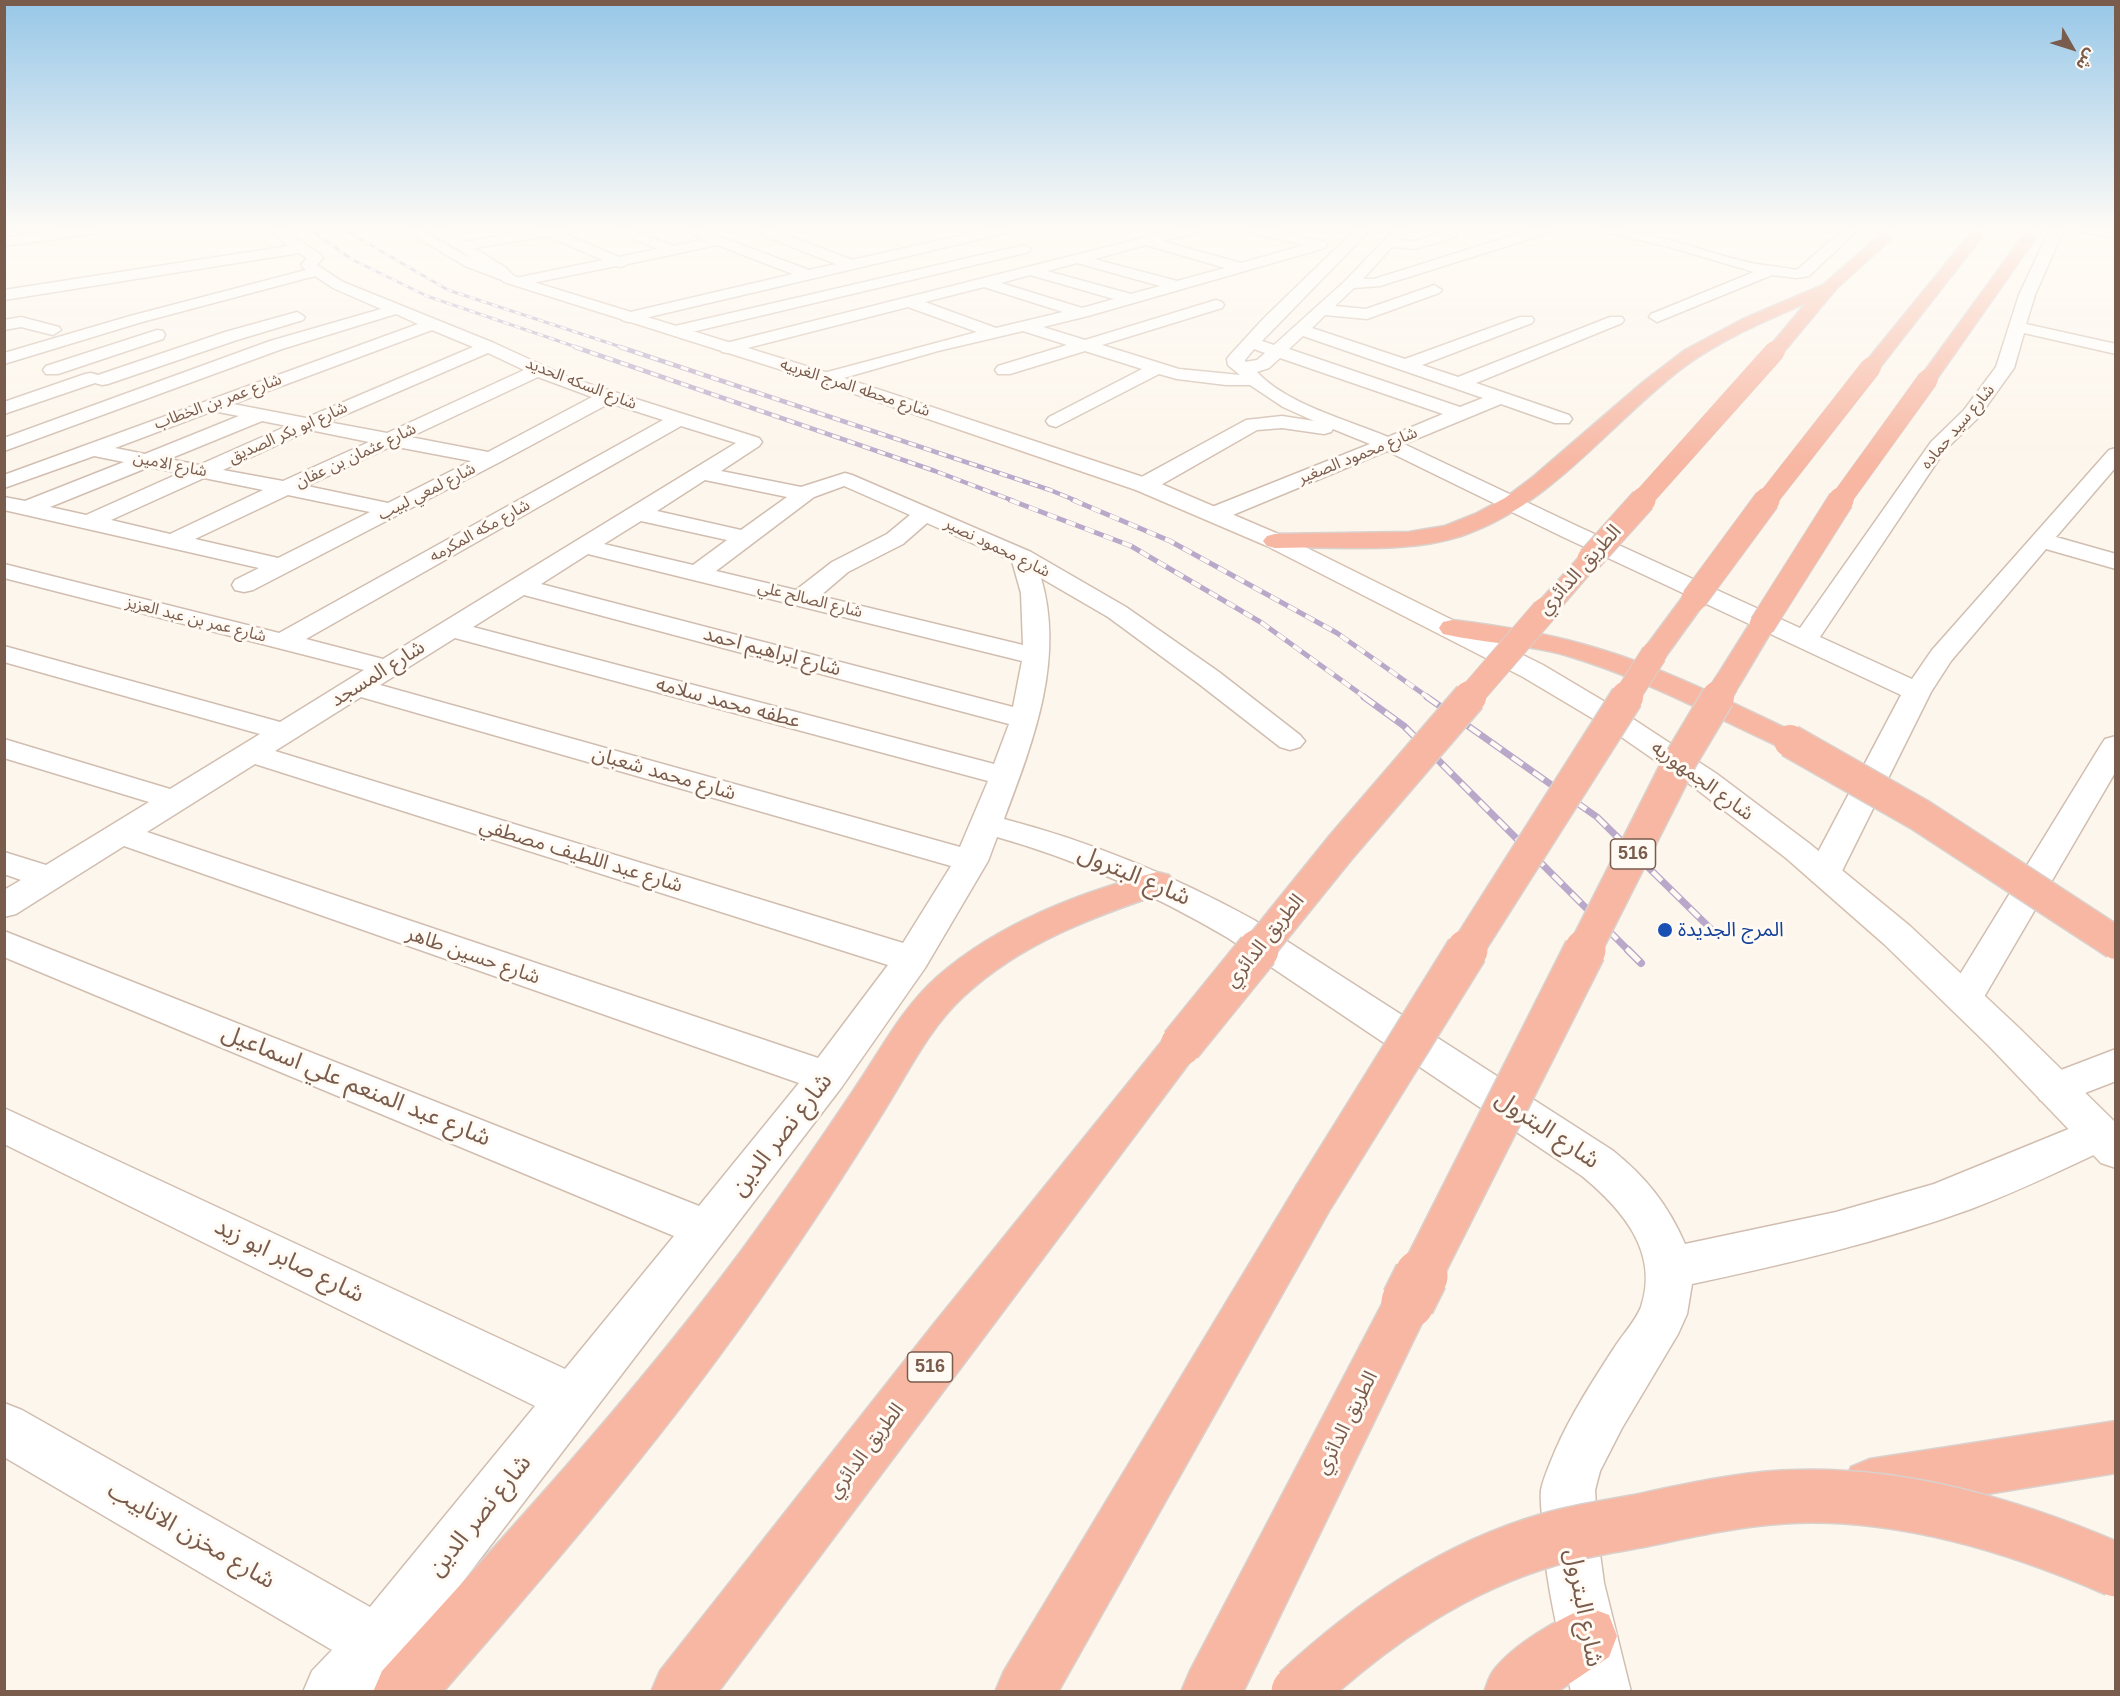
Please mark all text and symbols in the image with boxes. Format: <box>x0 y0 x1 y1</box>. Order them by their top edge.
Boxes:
north arrow <box>2042 18 2102 78</box>
text: ش <box>2073 46 2100 74</box>
street label: شارع السكه الحديد <box>523 354 639 414</box>
street label: شارع محطه المرج الغربيه <box>778 355 932 421</box>
street label: شارع عمر بن الخطاب <box>152 370 284 434</box>
street label: شارع سيد حماده <box>1917 381 1999 473</box>
street label: شارع ابو بكر الصديق <box>225 398 351 468</box>
street label: شارع عثمان بن عفان <box>293 420 419 492</box>
street label: شارع محمود الصغير <box>1296 423 1420 489</box>
street label: شارع الامين <box>131 448 209 482</box>
street label: شارع لمعي لبيب <box>375 459 479 525</box>
street label: شارع مكه المكرمه <box>427 496 533 566</box>
street label: شارع محمود نصير <box>941 514 1053 582</box>
street label: الطريق الدائري <box>1533 520 1627 620</box>
street label: شارع الصالح علي <box>756 578 864 622</box>
street label: شارع عمر بن عبد العزيز <box>124 593 268 647</box>
street label: شارع ابراهيم احمد <box>701 622 843 682</box>
street label: شارع المسجد <box>327 636 429 712</box>
street label: عطفه محمد سلامه <box>653 672 803 734</box>
street label: شارع الجمهوريه <box>1646 736 1758 826</box>
street label: شارع محمد شعبان <box>590 742 738 806</box>
street label: شارع عبد اللطيف مصطفي <box>477 814 685 898</box>
street label: شارع البترول <box>1073 839 1195 913</box>
road number: 516 <box>1610 839 1656 869</box>
street label: الطريق الدائري <box>1220 890 1310 992</box>
place label: المرج الجديدة <box>1678 918 1784 942</box>
marker: المرج الجديدة <box>1656 921 1674 939</box>
street label: شارع حسين طاهر <box>403 922 543 990</box>
street label: شارع عبد المنعم علي اسماعيل <box>217 1019 495 1153</box>
street label: شارع نصر الدين <box>725 1068 839 1202</box>
street label: شارع البترول <box>1489 1085 1605 1175</box>
street label: شارع صابر ابو زيد <box>209 1212 369 1310</box>
road number: 516 <box>908 1352 952 1382</box>
street label: الطريق الدائري <box>1311 1367 1383 1479</box>
street label: الطريق الدائري <box>822 1399 910 1503</box>
street label: شارع نصر الدين <box>422 1449 538 1583</box>
street label: شارع مخزن الانابيب <box>102 1476 280 1596</box>
street label: شارع البترول <box>1557 1547 1609 1669</box>

